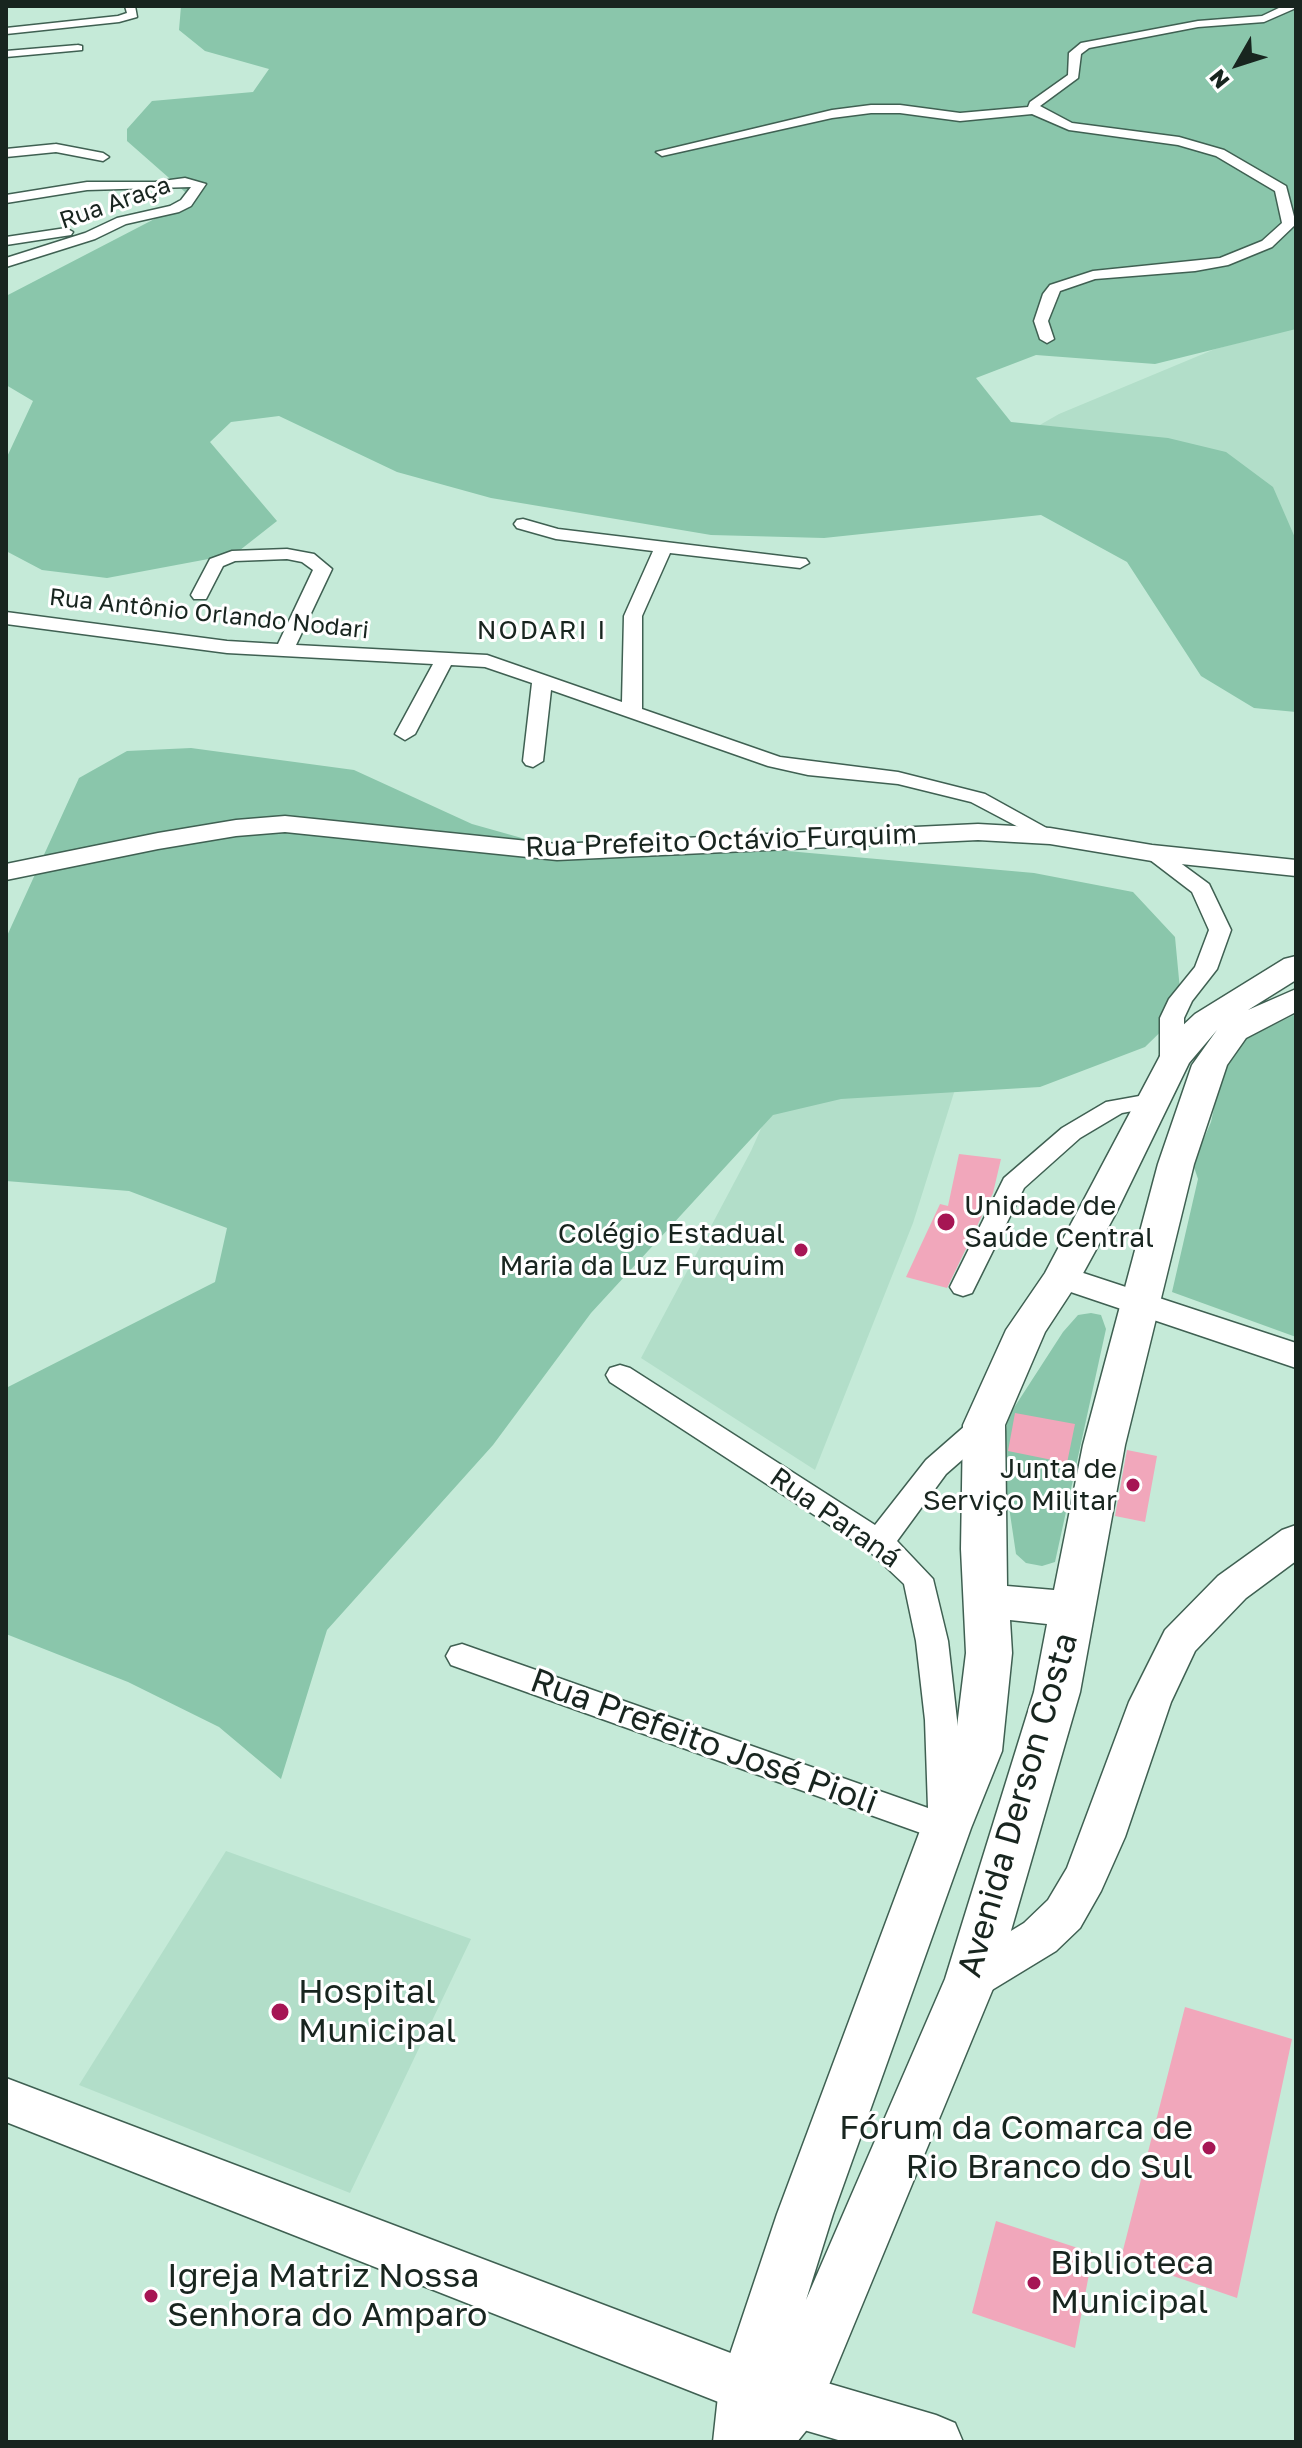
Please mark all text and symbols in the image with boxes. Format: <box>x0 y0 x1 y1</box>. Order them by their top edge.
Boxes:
north arrow <box>1198 24 1278 104</box>
text: N <box>1203 64 1235 94</box>
street label: Rua Araça <box>56 171 174 235</box>
street label: Rua Antônio Orlando Nodari <box>48 583 370 645</box>
district label: NODARI I <box>477 615 607 647</box>
street label: Rua Prefeito Octávio Furquim <box>525 817 917 865</box>
place label: Unidade de Saúde Central <box>964 1189 1154 1255</box>
marker: Unidade de Saúde Central <box>935 1211 957 1233</box>
place label: Colégio Estadual Maria da Luz Furquim <box>500 1217 785 1283</box>
marker: Colégio Estadual Maria da Luz Furquim <box>792 1241 810 1259</box>
place label: Junta de Serviço Militar <box>923 1452 1117 1518</box>
street label: Rua Paraná <box>763 1461 907 1575</box>
marker: Junta de Serviço Militar <box>1124 1476 1142 1494</box>
street label: Avenida Derson Costa <box>949 1628 1087 1982</box>
street label: Rua Prefeito José Pioli <box>525 1660 883 1824</box>
place label: Hospital Municipal <box>298 1972 456 2052</box>
marker: Hospital Municipal <box>269 2001 291 2023</box>
place label: Fórum da Comarca de Rio Branco do Sul <box>839 2108 1193 2188</box>
marker: Fórum da Comarca de Rio Branco do Sul <box>1200 2139 1218 2157</box>
place label: Biblioteca Municipal <box>1050 2243 1214 2322</box>
place label: Igreja Matriz Nossa Senhora do Amparo <box>167 2256 487 2336</box>
marker: Biblioteca Municipal <box>1025 2274 1043 2292</box>
marker: Igreja Matriz Nossa Senhora do Amparo <box>142 2287 160 2305</box>

